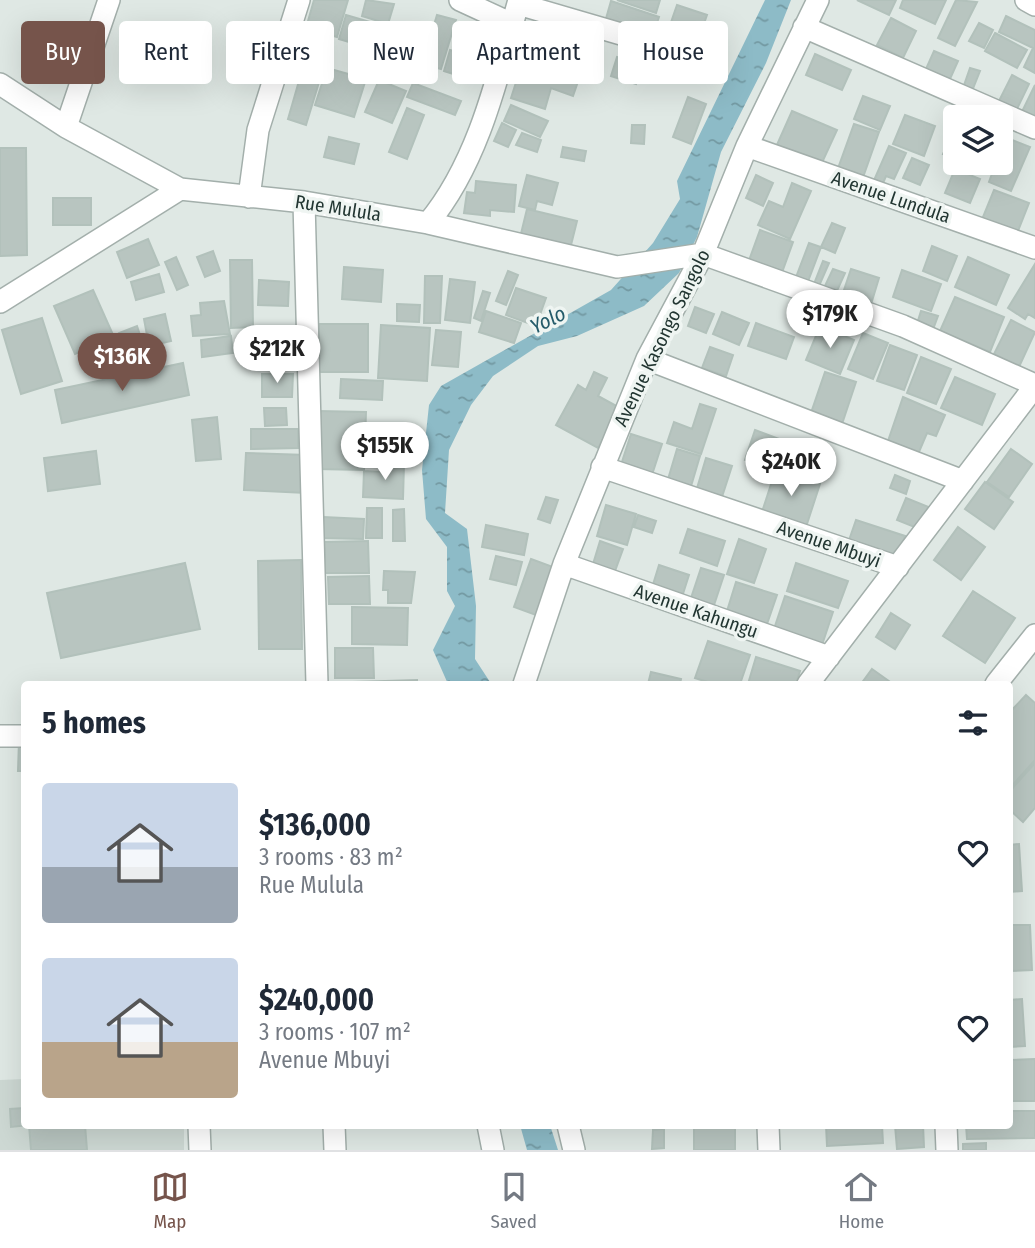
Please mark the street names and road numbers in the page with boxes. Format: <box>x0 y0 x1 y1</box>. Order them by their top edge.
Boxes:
street label: Avenue Lundula <box>829 166 953 228</box>
street label: Rue Mulula <box>293 190 383 226</box>
street label: Avenue Kasongo Sangolo <box>609 246 715 430</box>
street label: Avenue Mbuyi <box>774 515 884 573</box>
street label: Avenue Kahungu <box>631 579 761 643</box>

